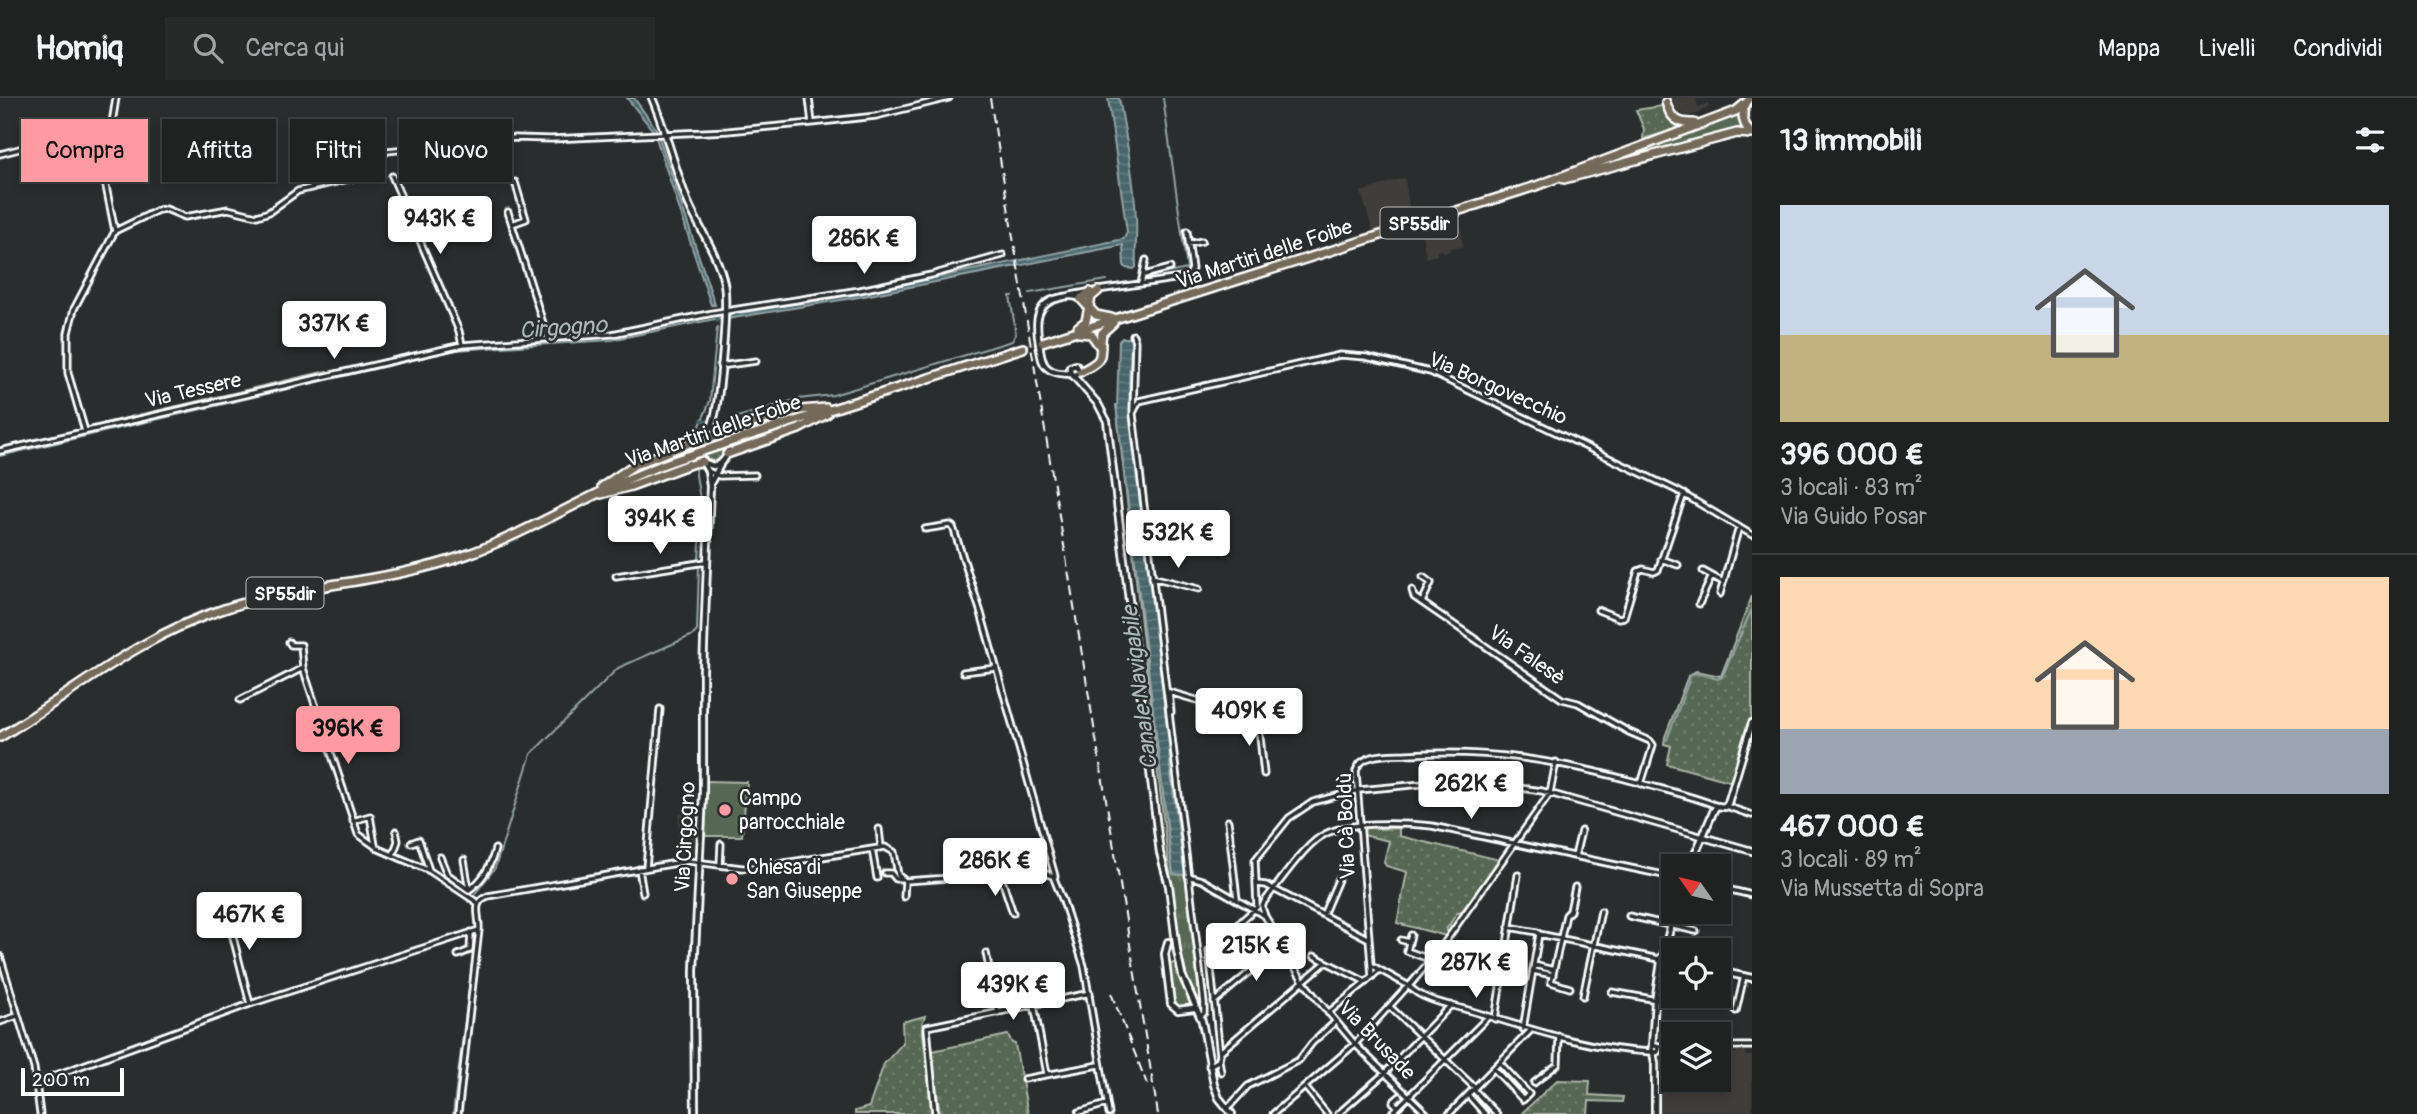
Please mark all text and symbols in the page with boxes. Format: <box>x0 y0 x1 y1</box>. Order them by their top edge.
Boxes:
search box <box>165 17 655 80</box>
text: Homiq <box>35 28 123 69</box>
icon: search <box>189 29 227 67</box>
text: Cerca qui <box>245 32 344 64</box>
text: Mappa <box>2098 34 2160 63</box>
text: Livelli <box>2198 34 2255 63</box>
text: Condividi <box>2293 34 2382 63</box>
chip: Compra <box>21 119 148 182</box>
chip: Affitta <box>162 119 276 182</box>
chip: Filtri <box>290 119 385 182</box>
chip: Nuovo <box>399 119 512 182</box>
icon: filters <box>2351 121 2389 159</box>
text: 13 immobili <box>1780 122 1922 159</box>
pin: 943K € <box>383 197 497 256</box>
text: 943K € <box>404 204 476 233</box>
road number: SP55dir <box>1380 208 1458 238</box>
street label: Via Martiri delle Foibe <box>1172 213 1356 296</box>
pin: 286K € <box>807 216 921 276</box>
text: 286K € <box>828 224 900 253</box>
icon: home <box>2022 250 2148 376</box>
pin: 337K € <box>277 302 391 361</box>
text: 337K € <box>298 309 370 338</box>
water label: Cirgogno <box>518 310 609 345</box>
street label: Via Borgovecchio <box>1424 346 1572 431</box>
street label: Via Tessere <box>142 366 244 415</box>
street label: Via Martiri delle Foibe <box>622 389 805 474</box>
text: 396 000 € <box>1780 436 1924 473</box>
text: 3 locali · 83 m² <box>1780 473 1923 502</box>
pin: 394K € <box>603 496 717 556</box>
text: Via Guido Posar <box>1780 502 1927 531</box>
text: 394K € <box>624 504 696 533</box>
pin: 532K € <box>1121 510 1235 570</box>
text: 532K € <box>1142 518 1214 547</box>
road number: SP55dir <box>246 578 324 608</box>
water label: Canale Navigabile <box>1115 602 1164 772</box>
street label: Via Falesè <box>1483 619 1570 692</box>
icon: home <box>2022 622 2148 748</box>
pin: 409K € <box>1192 688 1306 748</box>
text: 409K € <box>1212 696 1286 725</box>
pin: 396K € <box>291 706 405 766</box>
text: 396K € <box>312 714 384 743</box>
pin: 262K € <box>1414 762 1528 821</box>
text: 262K € <box>1434 769 1508 798</box>
street label: Via Cà Boldù <box>1331 772 1362 880</box>
street label: Via Cirgogno <box>669 781 702 893</box>
place label: Campo parrocchiale <box>739 785 845 836</box>
marker: Campo parrocchiale <box>717 802 733 818</box>
text: 467 000 € <box>1780 808 1925 845</box>
pin: 286K € <box>938 838 1052 898</box>
text: 3 locali · 89 m² <box>1780 845 1922 874</box>
text: 286K € <box>959 846 1031 875</box>
place label: Chiesa di San Giuseppe <box>746 854 863 905</box>
north arrow <box>1661 854 1731 924</box>
map controls <box>1661 854 1731 1092</box>
marker: Chiesa di San Giuseppe <box>724 871 740 887</box>
text: Via Mussetta di Sopra <box>1780 874 1984 903</box>
pin: 467K € <box>192 892 306 952</box>
text: 467K € <box>213 900 285 929</box>
pin: 215K € <box>1199 924 1313 983</box>
text: 215K € <box>1222 931 1290 960</box>
button: locate <box>1661 938 1731 1008</box>
pin: 287K € <box>1419 940 1533 1000</box>
text: 287K € <box>1441 948 1511 977</box>
pin: 439K € <box>956 962 1070 1022</box>
text: 439K € <box>977 970 1049 999</box>
street label: Via Brusade <box>1332 995 1422 1086</box>
button: layers <box>1661 1022 1731 1092</box>
scale bar <box>21 1065 124 1097</box>
text: 200 m <box>32 1068 90 1092</box>

